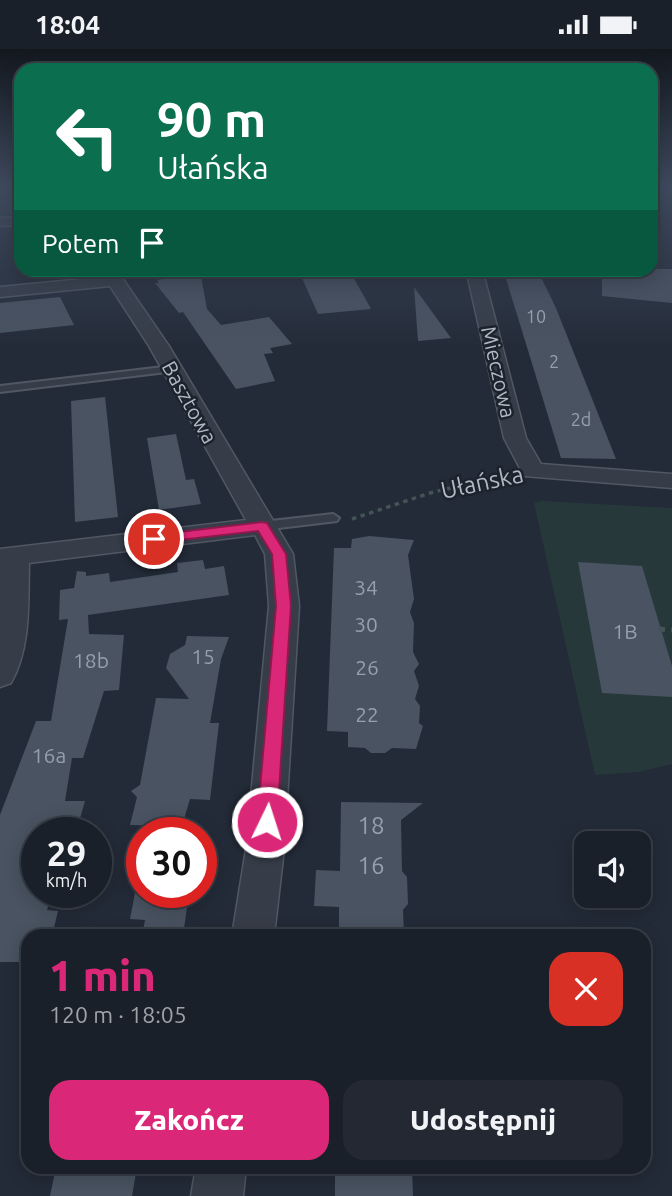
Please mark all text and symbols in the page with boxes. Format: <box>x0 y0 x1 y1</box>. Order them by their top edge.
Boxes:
text: 18:04 <box>35 10 100 39</box>
icon: left <box>42 91 133 182</box>
text: 90 m <box>157 91 266 146</box>
text: Ułańska <box>157 149 269 185</box>
icon: arrive <box>133 224 171 262</box>
text: Potem <box>42 229 119 258</box>
house number: 10 <box>526 306 546 326</box>
street label: Mieczowa <box>477 324 521 420</box>
house number: 2 <box>549 351 559 371</box>
street label: Basztowa <box>158 357 222 447</box>
house number: 2d <box>571 409 591 429</box>
street label: Ułańska <box>438 460 526 504</box>
pin <box>124 509 184 569</box>
icon: arrive <box>135 520 173 558</box>
house number: 34 <box>354 575 378 599</box>
house number: 30 <box>354 612 378 636</box>
house number: 1B <box>612 619 638 643</box>
house number: 15 <box>191 644 215 668</box>
house number: 18b <box>73 648 109 672</box>
house number: 26 <box>355 655 379 679</box>
house number: 22 <box>355 702 379 726</box>
house number: 16a <box>32 743 66 767</box>
position arrow <box>230 785 304 859</box>
house number: 18 <box>357 812 385 839</box>
speed limit sign: 30 <box>126 817 217 908</box>
map controls <box>574 831 651 908</box>
button: sound <box>574 831 651 908</box>
text: 29 <box>47 833 86 873</box>
house number: 16 <box>357 852 385 879</box>
text: km/h <box>46 870 87 890</box>
text: 1 min <box>49 952 156 999</box>
button: close <box>549 952 623 1026</box>
text: 120 m · 18:05 <box>49 1002 187 1027</box>
button: Zakończ <box>49 1080 329 1160</box>
button: Udostępnij <box>343 1080 623 1160</box>

